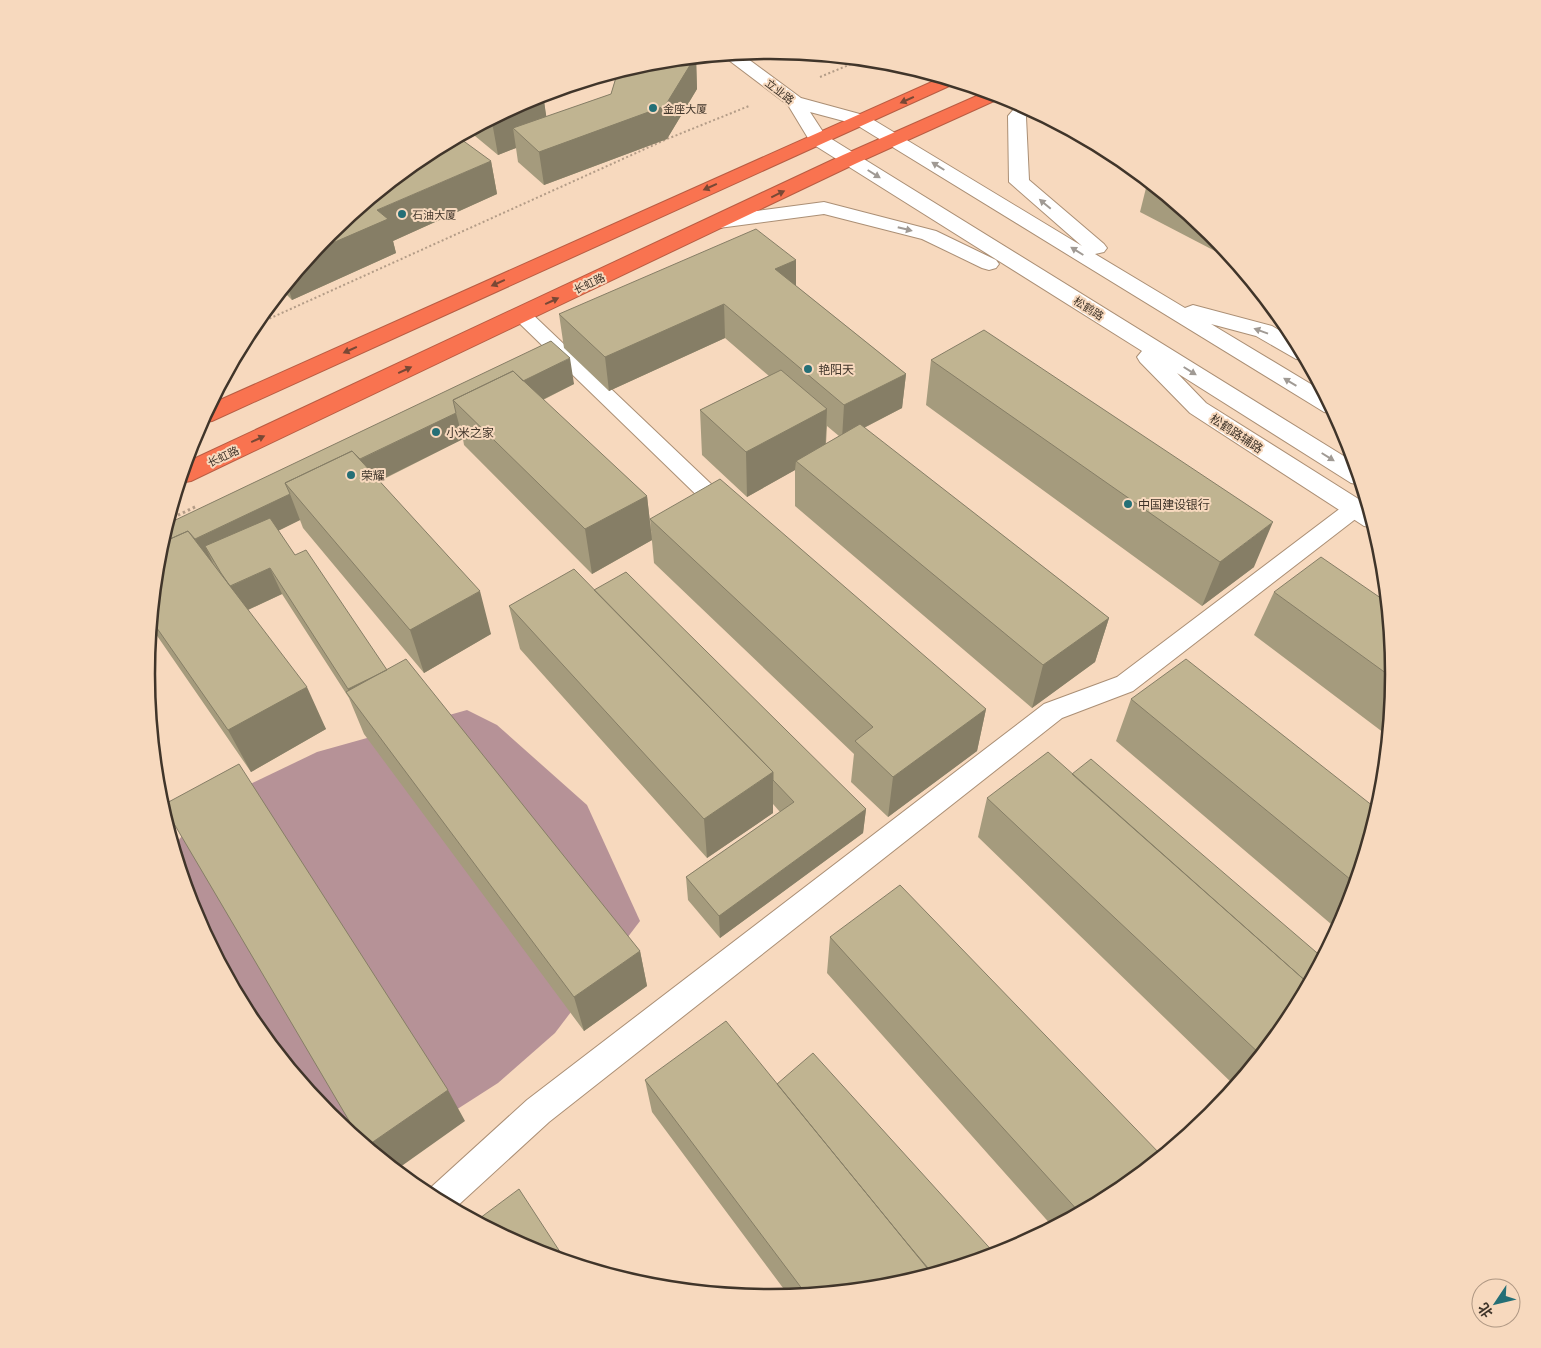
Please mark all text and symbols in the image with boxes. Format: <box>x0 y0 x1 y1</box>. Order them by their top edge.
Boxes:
street label: 立业路 <box>762 75 798 107</box>
one-way arrow <box>900 96 914 104</box>
place label: 金座大厦 <box>663 101 707 116</box>
marker: 金座大厦 <box>647 102 659 114</box>
one-way arrow <box>932 162 945 171</box>
one-way arrow <box>867 169 881 179</box>
one-way arrow <box>703 184 717 192</box>
one-way arrow <box>771 190 785 198</box>
one-way arrow <box>1039 198 1052 209</box>
place label: 石油大厦 <box>412 207 456 222</box>
marker: 石油大厦 <box>396 208 408 220</box>
one-way arrow <box>897 225 912 233</box>
one-way arrow <box>1070 247 1083 256</box>
street label: 长虹路 <box>571 269 607 297</box>
one-way arrow <box>491 280 505 288</box>
street label: 松鹤路 <box>1071 293 1107 323</box>
one-way arrow <box>545 297 559 305</box>
one-way arrow <box>1253 327 1268 335</box>
one-way arrow <box>343 347 357 355</box>
place label: 艳阳天 <box>818 361 854 377</box>
marker: 艳阳天 <box>802 363 814 375</box>
one-way arrow <box>398 366 412 374</box>
one-way arrow <box>1183 366 1197 376</box>
one-way arrow <box>1284 377 1297 386</box>
street label: 松鹤路辅路 <box>1207 410 1267 456</box>
place label: 小米之家 <box>446 424 494 440</box>
marker: 小米之家 <box>430 426 442 438</box>
one-way arrow <box>251 435 265 443</box>
street label: 长虹路 <box>205 442 241 470</box>
one-way arrow <box>1321 453 1334 462</box>
place label: 荣耀 <box>361 467 385 483</box>
marker: 荣耀 <box>345 469 357 481</box>
place label: 中国建设银行 <box>1138 496 1210 512</box>
marker: 中国建设银行 <box>1122 498 1134 510</box>
north arrow <box>1471 1278 1521 1328</box>
text: 北 <box>1473 1300 1497 1322</box>

